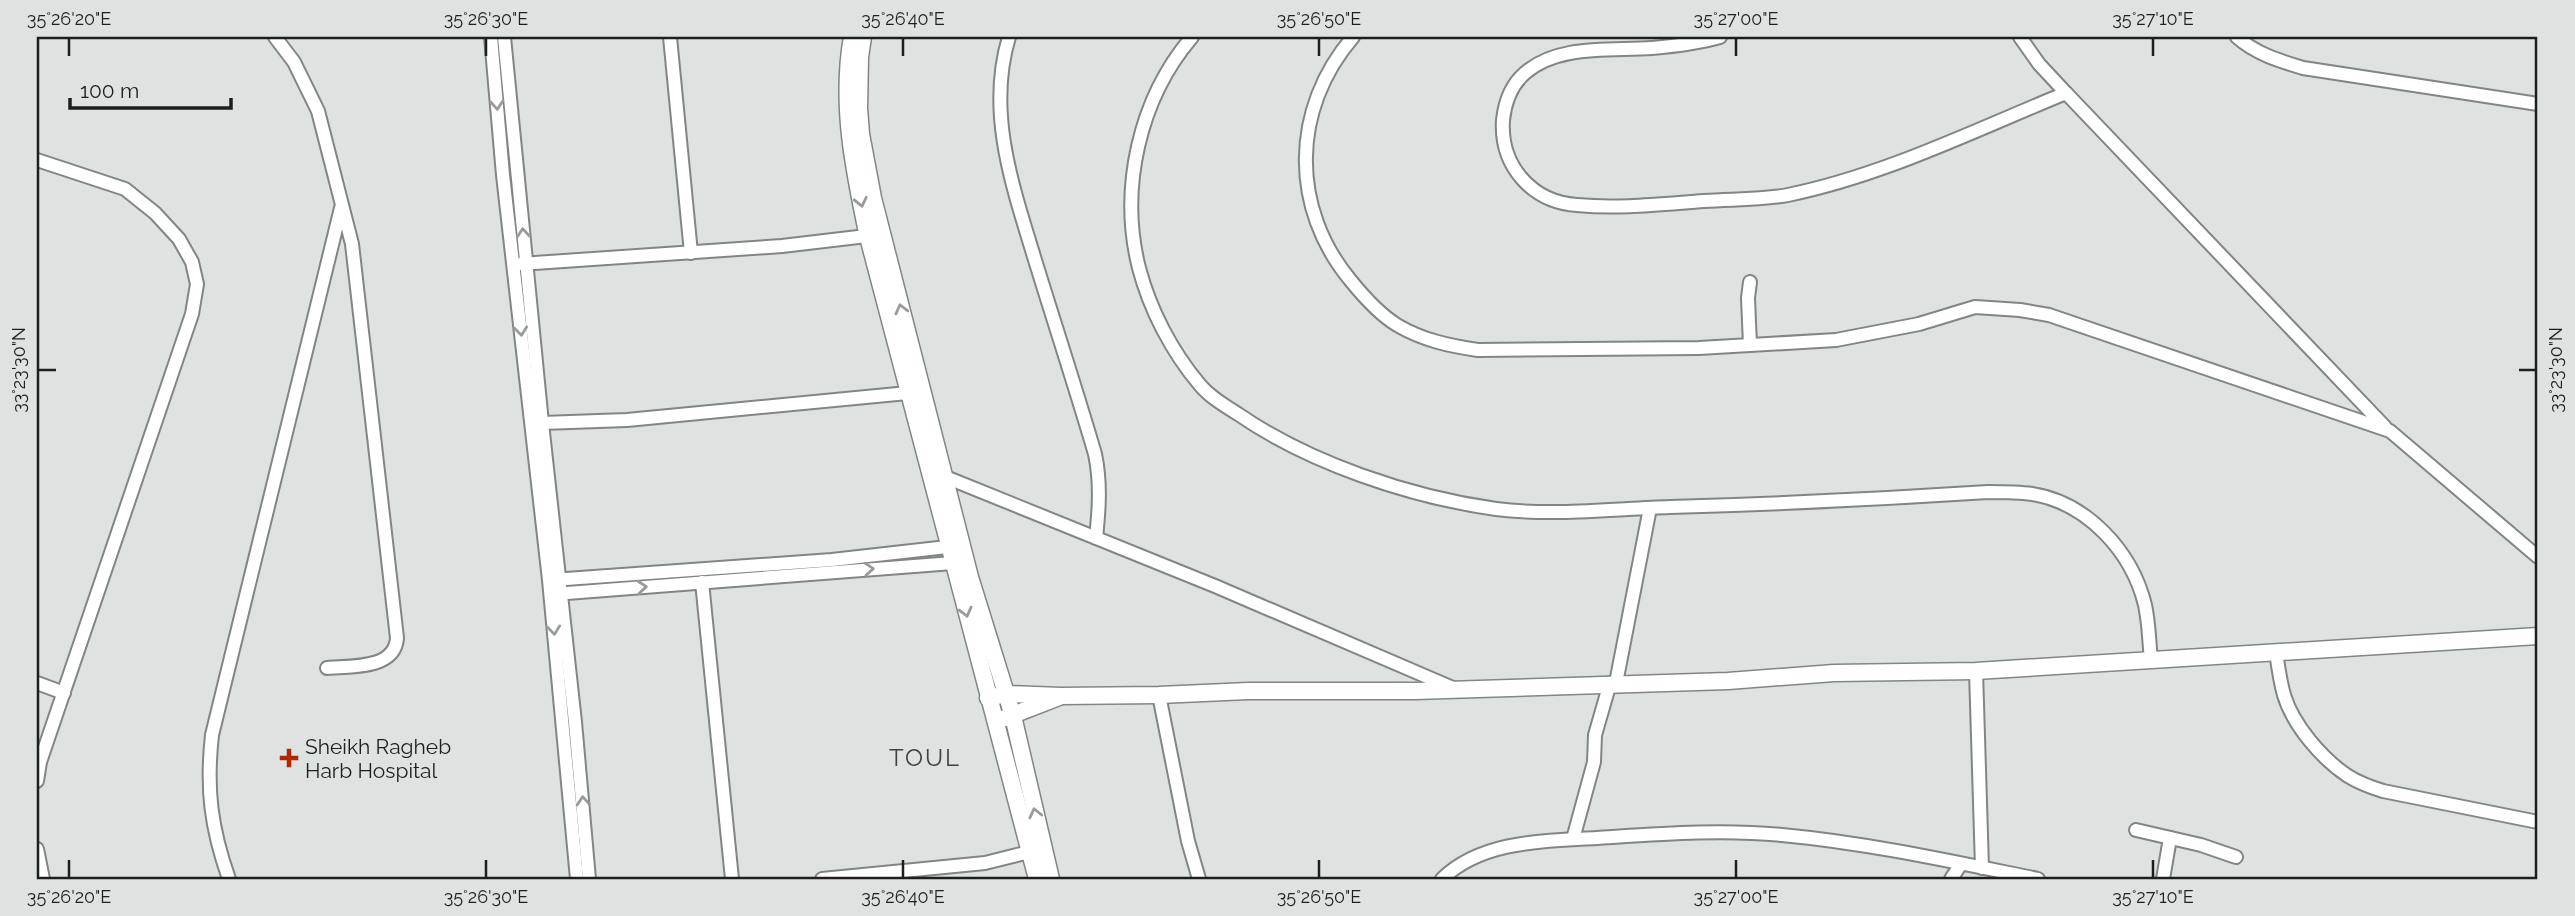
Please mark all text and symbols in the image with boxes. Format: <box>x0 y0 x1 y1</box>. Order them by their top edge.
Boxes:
text: 35°26'20"E <box>27 8 111 29</box>
text: 35°26'30"E <box>444 8 528 29</box>
text: 35°26'40"E <box>861 8 945 29</box>
text: 35°26'50"E <box>1277 8 1361 29</box>
text: 35°27'00"E <box>1694 8 1778 29</box>
text: 35°27'10"E <box>2112 8 2194 29</box>
scale bar <box>70 66 231 110</box>
text: 100 m <box>80 78 139 103</box>
one-way arrow <box>489 100 504 111</box>
one-way arrow <box>852 196 867 208</box>
one-way arrow <box>516 228 531 239</box>
one-way arrow <box>895 303 909 315</box>
one-way arrow <box>513 325 528 337</box>
text: 33°23'30"N <box>8 327 29 413</box>
text: 33°23'30"N <box>2545 327 2566 413</box>
one-way arrow <box>864 562 875 577</box>
one-way arrow <box>637 580 648 595</box>
one-way arrow <box>958 606 972 618</box>
one-way arrow <box>546 624 561 636</box>
place label: Sheikh Ragheb Harb Hospital <box>305 734 451 783</box>
district label: TOUL <box>889 743 961 772</box>
marker: Sheikh Ragheb Harb Hospital <box>279 748 299 768</box>
one-way arrow <box>575 795 590 806</box>
one-way arrow <box>1029 807 1043 819</box>
text: 35°26'20"E <box>27 886 111 907</box>
text: 35°26'30"E <box>444 886 528 907</box>
text: 35°26'40"E <box>861 886 945 907</box>
text: 35°26'50"E <box>1277 886 1361 907</box>
text: 35°27'00"E <box>1694 886 1778 907</box>
text: 35°27'10"E <box>2112 886 2194 907</box>

